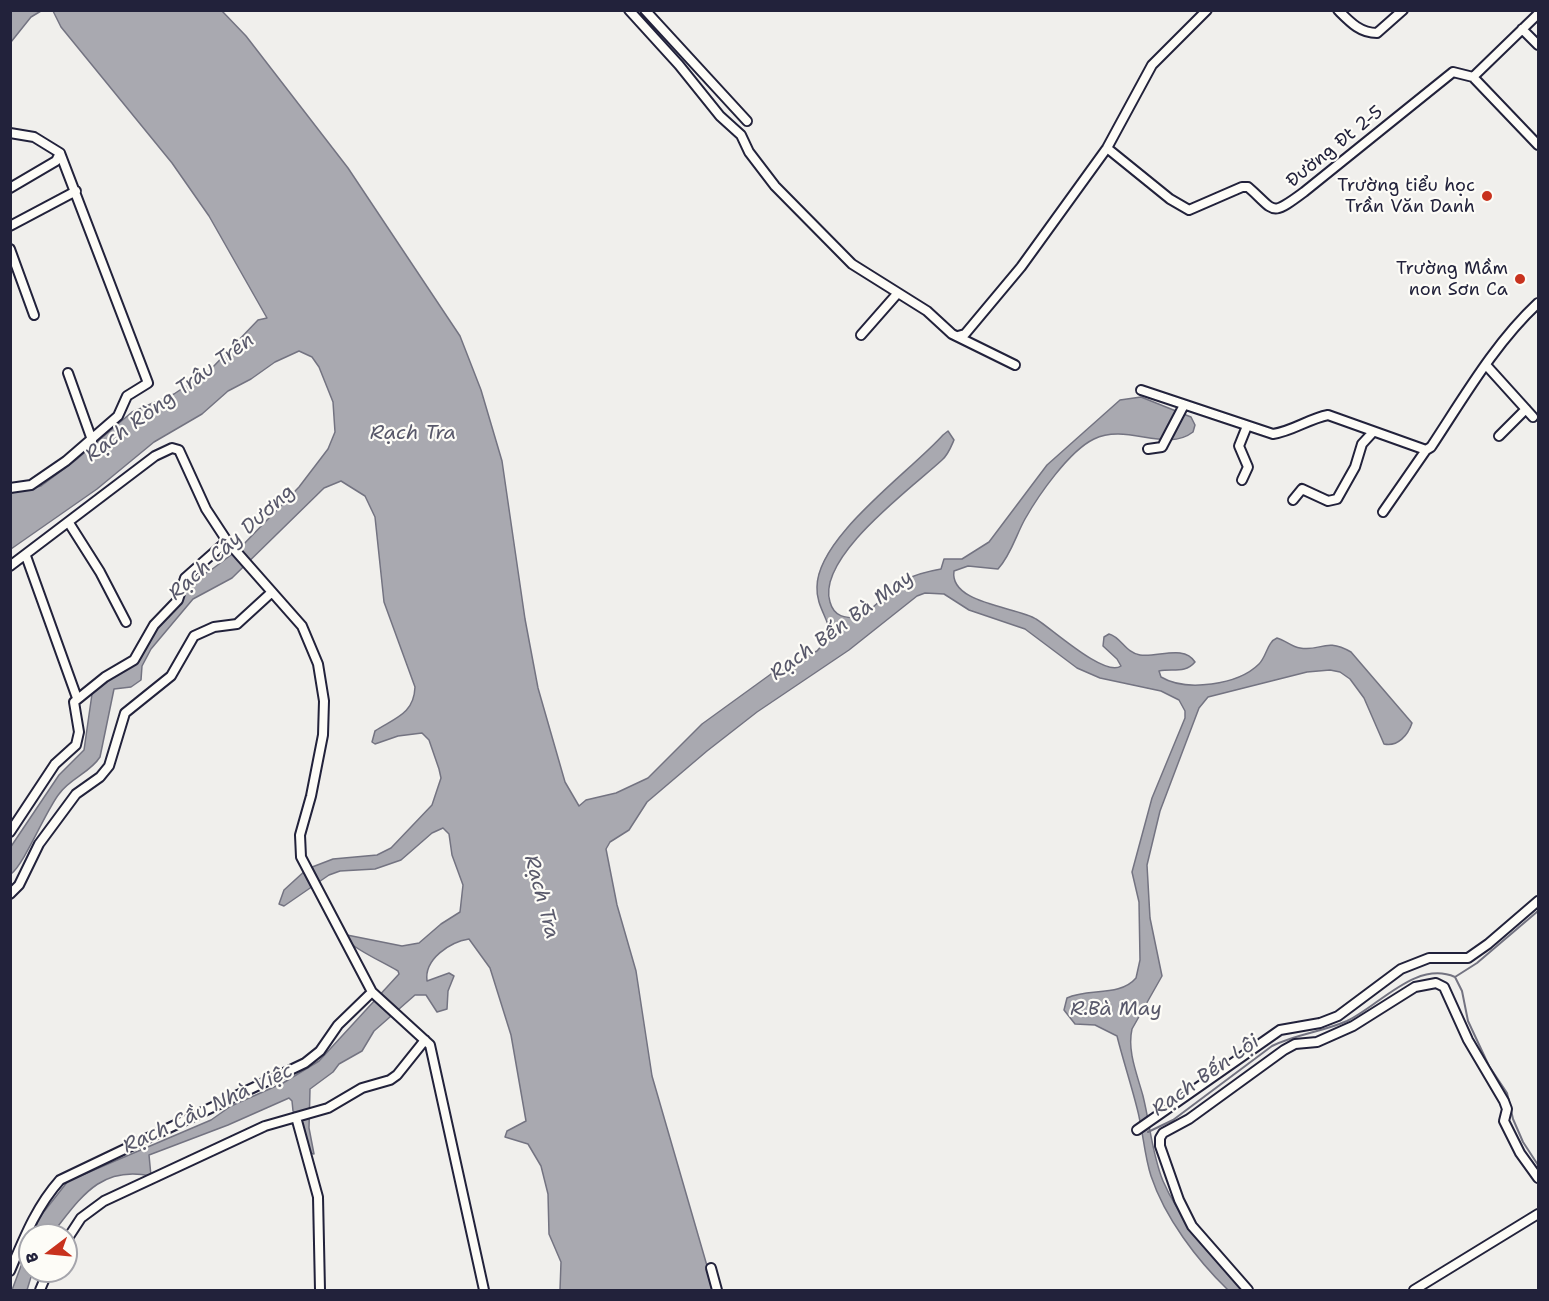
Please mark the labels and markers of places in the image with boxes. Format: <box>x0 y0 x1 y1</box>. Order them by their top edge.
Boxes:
place label: Trường tiểu học Trần Văn Danh <box>1337 175 1475 218</box>
marker: Trường tiểu học Trần Văn Danh <box>1480 189 1494 203</box>
place label: Trường Mầm non Sơn Ca <box>1396 258 1508 300</box>
marker: Trường Mầm non Sơn Ca <box>1513 272 1527 286</box>

